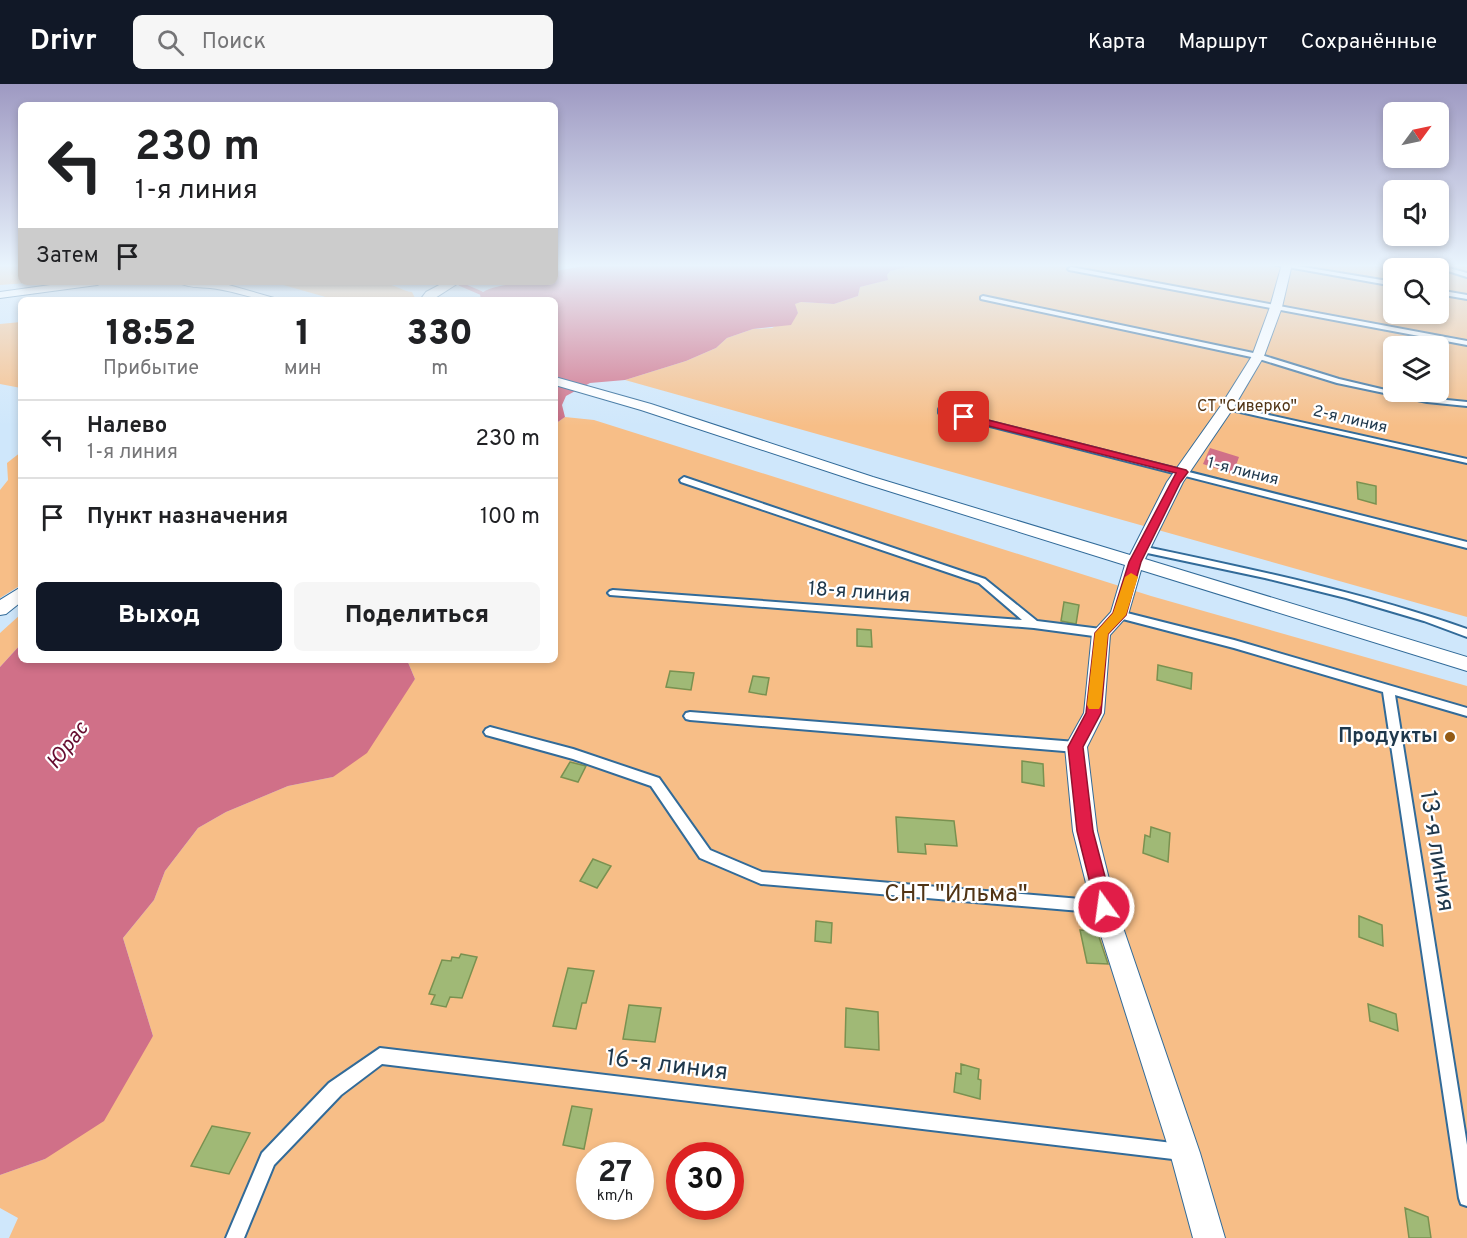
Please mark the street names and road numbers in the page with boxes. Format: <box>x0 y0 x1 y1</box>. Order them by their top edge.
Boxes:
street label: 2-я линия <box>1311 402 1389 438</box>
street label: 1-я линия <box>1205 453 1281 491</box>
street label: 18-я линия <box>807 576 911 610</box>
street label: 13-я линия <box>1412 788 1460 914</box>
street label: 16-я линия <box>604 1044 730 1088</box>

